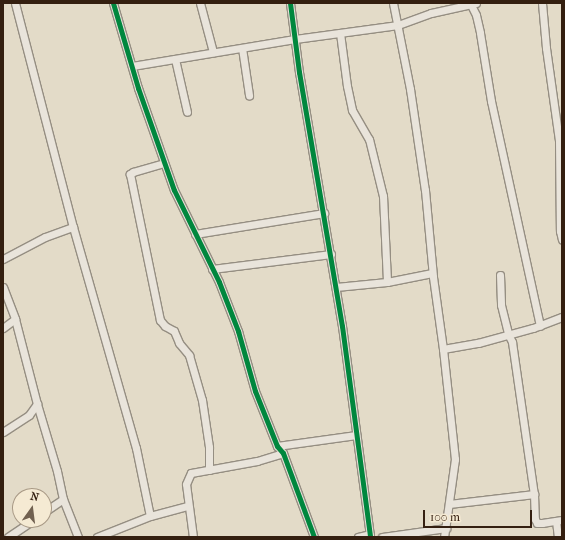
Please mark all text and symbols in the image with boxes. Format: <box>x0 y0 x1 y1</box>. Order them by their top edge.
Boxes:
north arrow <box>12 488 52 528</box>
text: N <box>29 490 40 504</box>
scale bar <box>425 502 534 528</box>
text: 100 m <box>430 510 460 524</box>

